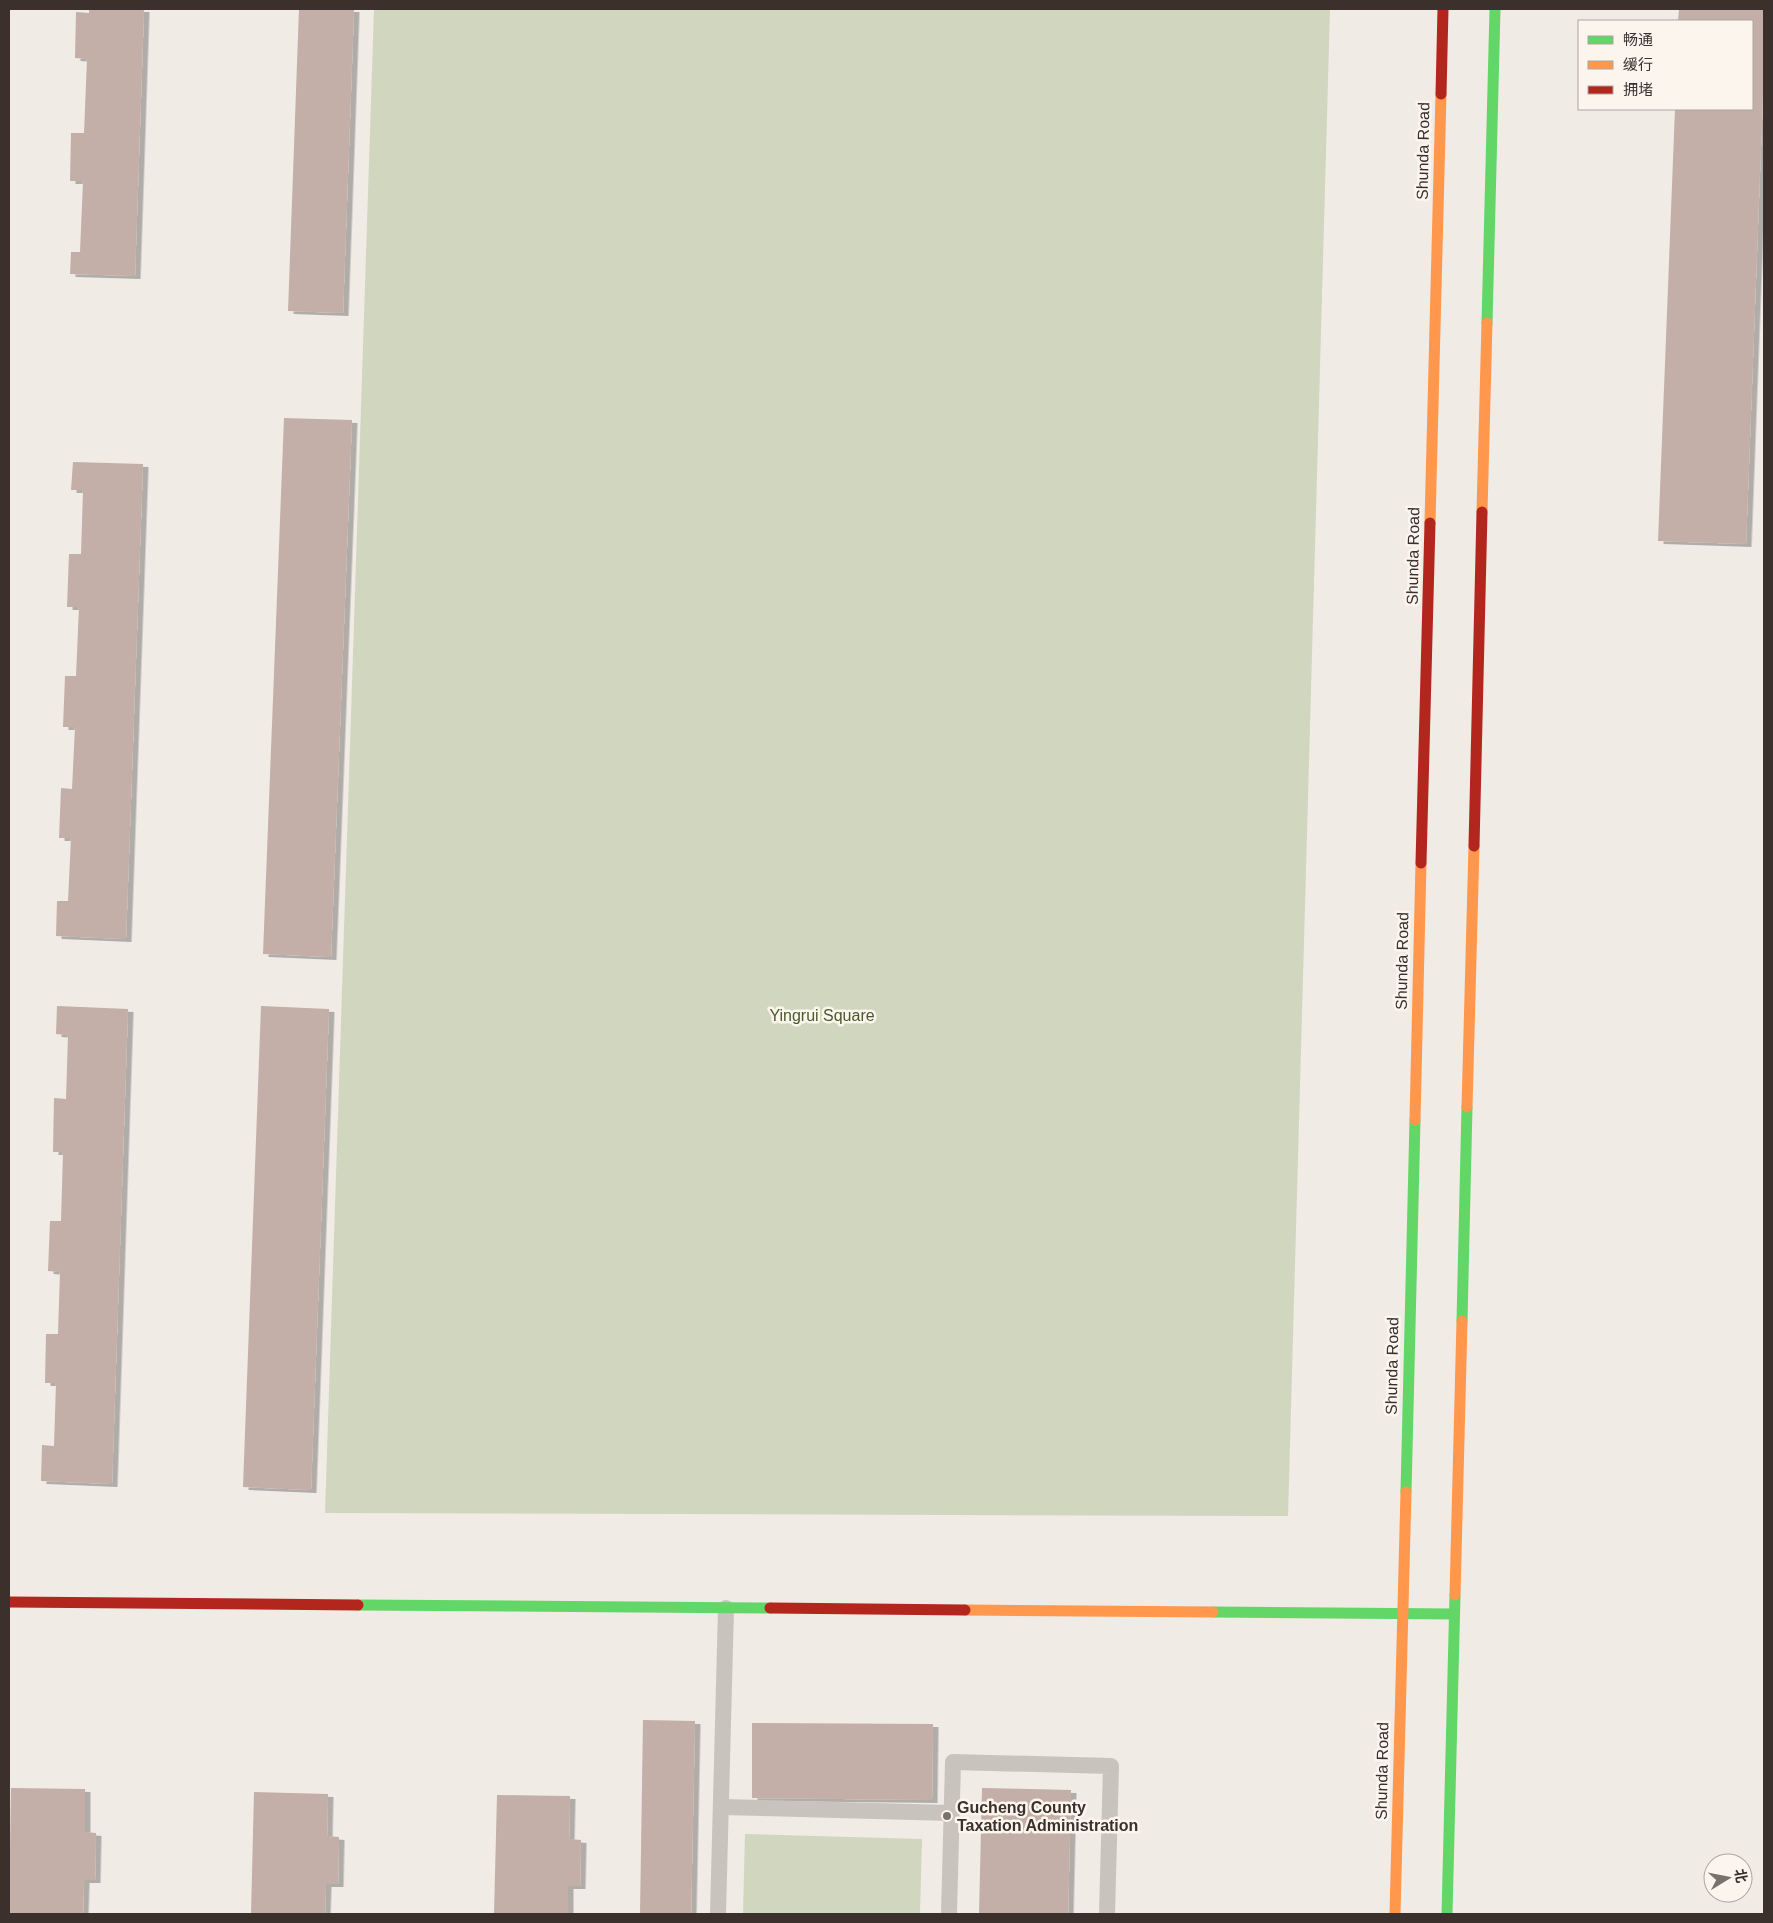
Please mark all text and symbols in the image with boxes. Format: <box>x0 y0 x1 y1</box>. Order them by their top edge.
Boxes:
legend <box>1578 20 1753 110</box>
text: 畅通 <box>1623 31 1653 48</box>
text: 缓行 <box>1623 56 1653 73</box>
text: 拥堵 <box>1623 81 1653 98</box>
street label: Shunda Road <box>1414 102 1432 200</box>
street label: Shunda Road <box>1404 507 1422 605</box>
street label: Shunda Road <box>1393 912 1411 1010</box>
park label: Yingrui Square <box>769 1007 875 1024</box>
street label: Shunda Road <box>1383 1317 1401 1415</box>
street label: Shunda Road <box>1373 1722 1391 1820</box>
place label: Gucheng County Taxation Administration <box>957 1799 1138 1834</box>
marker: Gucheng County Taxation Administration <box>941 1810 953 1822</box>
north arrow <box>1703 1853 1753 1903</box>
text: 北 <box>1732 1867 1750 1884</box>

